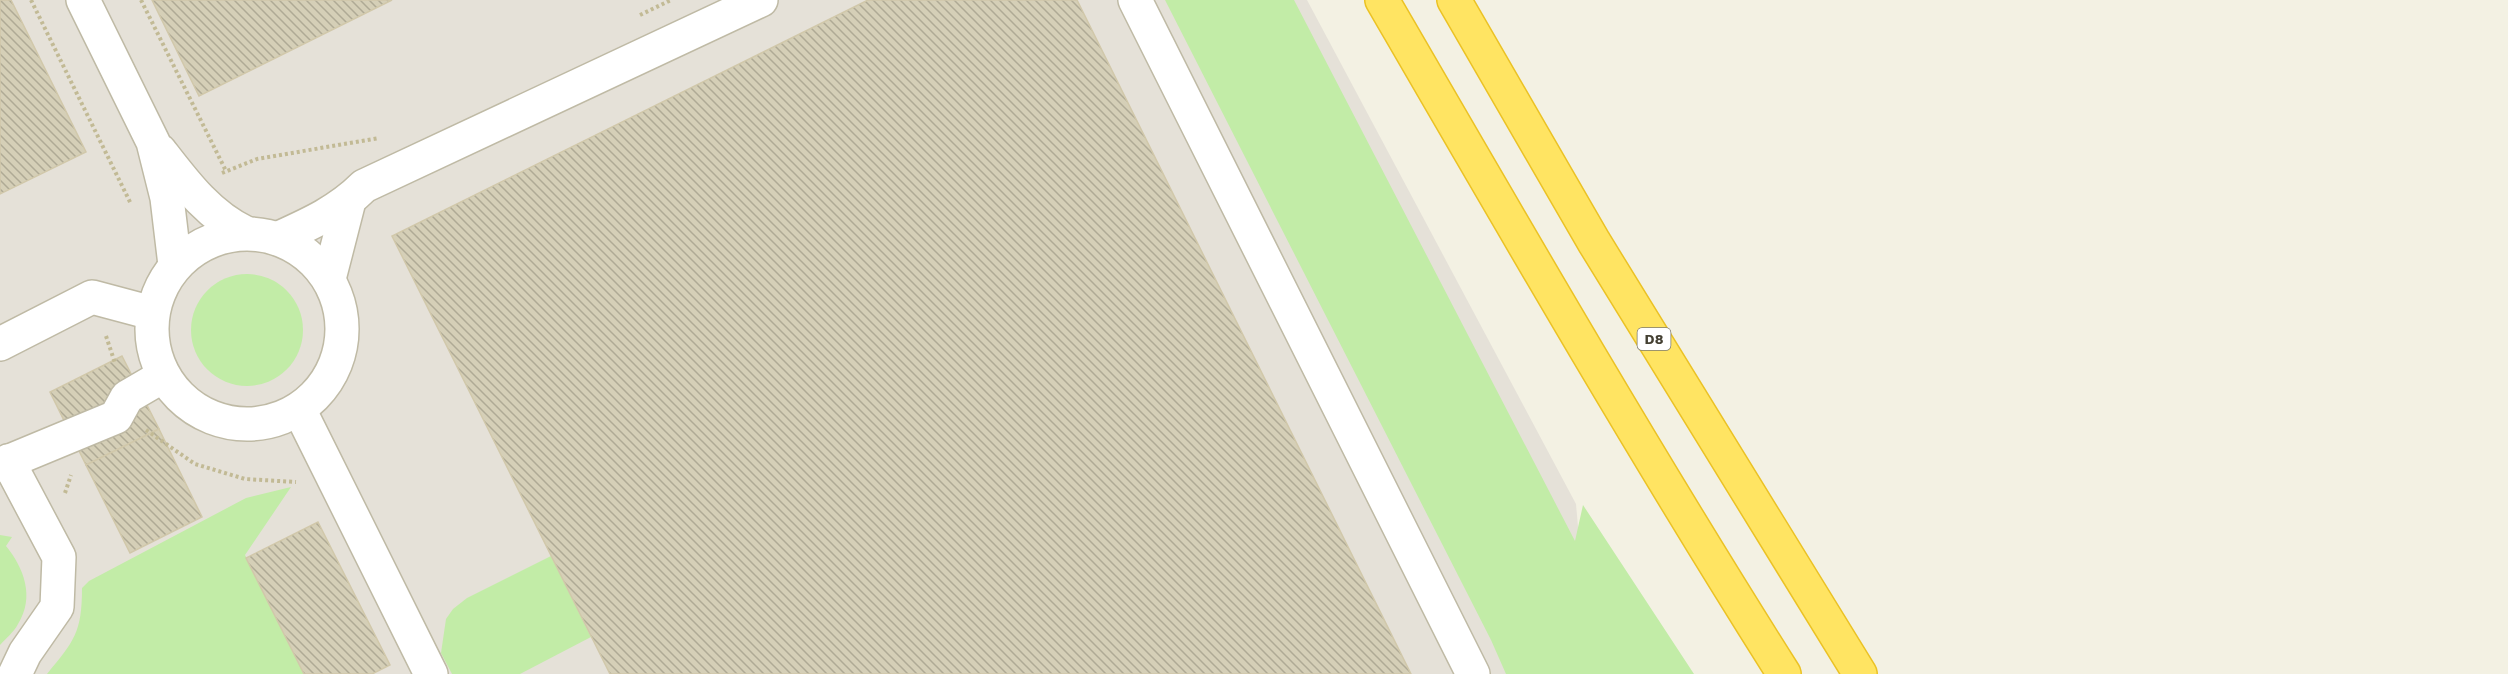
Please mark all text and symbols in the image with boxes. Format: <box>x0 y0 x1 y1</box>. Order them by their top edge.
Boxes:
road number: D8 <box>1638 328 1670 350</box>

